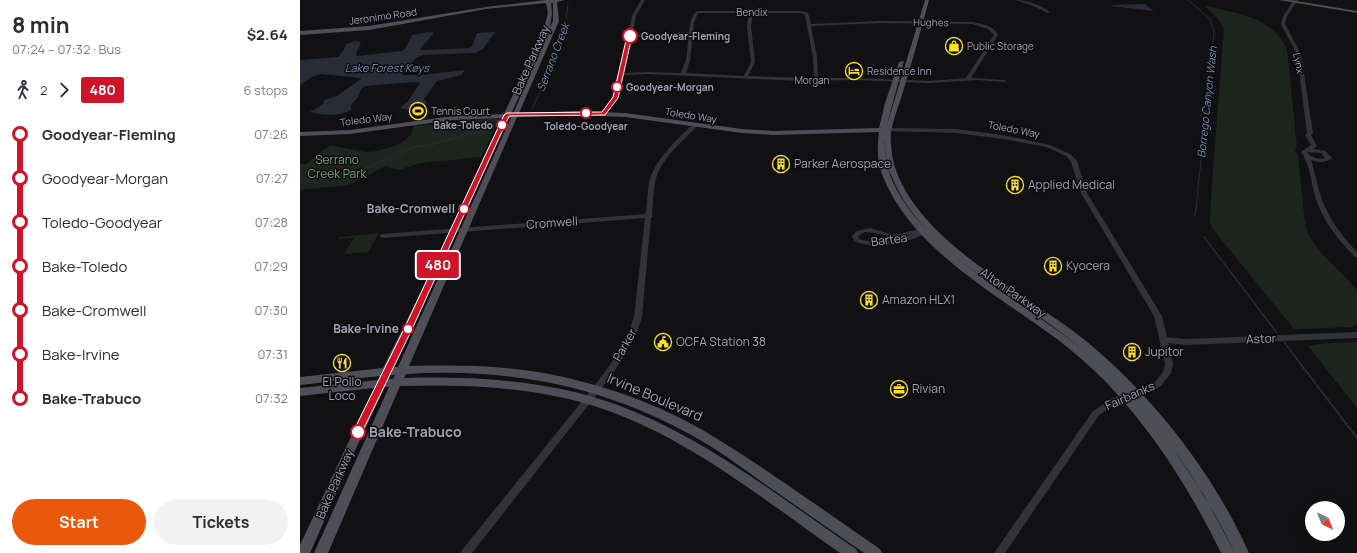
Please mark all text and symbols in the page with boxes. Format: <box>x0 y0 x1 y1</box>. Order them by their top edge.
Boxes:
street label: Jeronimo Road <box>348 4 418 28</box>
street label: Bendix <box>736 5 768 19</box>
text: 8 min <box>12 10 70 40</box>
street label: Hughes <box>913 15 949 29</box>
water label: Serrano Creek <box>533 19 573 93</box>
street label: Bake Parkway <box>508 22 554 97</box>
text: $2.64 <box>247 24 288 45</box>
marker: Goodyear-Fleming <box>622 28 638 44</box>
place label: Goodyear-Fleming <box>641 29 730 43</box>
shop icon: Public Storage <box>944 36 964 56</box>
place label: Public Storage <box>967 39 1034 53</box>
text: 07:24 – 07:32 · Bus <box>12 40 121 58</box>
water label: Borrego Canyon Wash <box>1193 45 1220 158</box>
street label: Lynx <box>1290 51 1308 75</box>
water label: Lake Forest Keys <box>345 60 430 75</box>
hotel icon: Residence Inn <box>844 61 864 81</box>
place label: Residence Inn <box>867 64 932 78</box>
street label: Morgan <box>794 73 830 87</box>
icon: walk <box>12 79 34 101</box>
icon: forward <box>53 79 75 101</box>
text: 480 <box>89 80 116 99</box>
place label: Goodyear-Morgan <box>626 80 714 94</box>
text: 2 <box>40 81 47 99</box>
text: 6 stops <box>243 81 288 99</box>
marker: Goodyear-Morgan <box>611 81 623 93</box>
sports icon: Tennis Court <box>408 101 428 121</box>
place label: Tennis Court <box>431 104 490 118</box>
street label: Toledo Way <box>664 104 719 126</box>
marker: Toledo-Goodyear <box>580 107 592 119</box>
street label: Toledo Way <box>339 109 394 129</box>
street label: Toledo Way <box>987 117 1042 141</box>
place label: Bake-Toledo <box>434 118 493 132</box>
marker: Bake-Toledo <box>496 119 508 131</box>
place label: Toledo-Goodyear <box>544 119 628 133</box>
text: Goodyear-Fleming <box>42 124 176 145</box>
text: 07:26 <box>254 125 288 143</box>
park label: Serrano Creek Park <box>307 151 368 182</box>
building icon: Parker Aerospace <box>771 154 791 174</box>
place label: Parker Aerospace <box>794 155 891 172</box>
text: Goodyear-Morgan <box>42 168 168 189</box>
text: 07:27 <box>256 169 288 187</box>
building icon: Applied Medical <box>1005 175 1025 195</box>
place label: Applied Medical <box>1028 176 1115 193</box>
place label: Bake-Cromwell <box>367 200 455 217</box>
marker: Bake-Cromwell <box>458 203 470 215</box>
text: Toledo-Goodyear <box>42 212 162 233</box>
street label: Cromwell <box>526 212 578 233</box>
text: 07:28 <box>255 213 288 231</box>
street label: Bartea <box>870 229 908 250</box>
line badge: 480 <box>415 252 461 278</box>
text: 480 <box>425 255 451 274</box>
text: Bake-Toledo <box>42 256 127 277</box>
building icon: Kyocera <box>1043 256 1063 276</box>
text: 07:29 <box>254 257 288 275</box>
place label: Kyocera <box>1066 257 1110 274</box>
street label: Alton Parkway <box>977 264 1050 322</box>
building icon: Amazon HLX1 <box>859 290 879 310</box>
place label: Amazon HLX1 <box>882 291 955 308</box>
text: Bake-Cromwell <box>42 300 146 321</box>
text: 07:30 <box>255 301 288 319</box>
place label: Bake-Irvine <box>333 320 399 337</box>
marker: Bake-Irvine <box>402 323 414 335</box>
street label: Parker <box>608 325 641 364</box>
street label: Astor <box>1246 329 1277 348</box>
public building icon: OCFA Station 38 <box>653 332 673 352</box>
place label: OCFA Station 38 <box>676 333 766 350</box>
building icon: Jupitor <box>1122 342 1142 362</box>
place label: Jupitor <box>1145 343 1184 360</box>
text: Bake-Irvine <box>42 344 120 365</box>
text: 07:31 <box>257 345 288 363</box>
restaurant icon: El Pollo Loco <box>332 353 352 373</box>
street label: Irvine Boulevard <box>605 368 706 425</box>
place label: El Pollo Loco <box>322 373 362 404</box>
street label: Fairbanks <box>1102 377 1157 414</box>
office icon: Rivian <box>889 379 909 399</box>
place label: Rivian <box>912 380 945 397</box>
text: Bake-Trabuco <box>42 388 141 409</box>
text: 07:32 <box>255 389 288 407</box>
place label: Bake-Trabuco <box>369 422 462 441</box>
marker: Bake-Trabuco <box>350 424 366 440</box>
street label: Bake Parkway <box>312 446 358 521</box>
button: Start <box>12 499 146 545</box>
button: Tickets <box>154 499 288 545</box>
north arrow <box>1305 501 1345 541</box>
map controls <box>1305 501 1345 541</box>

